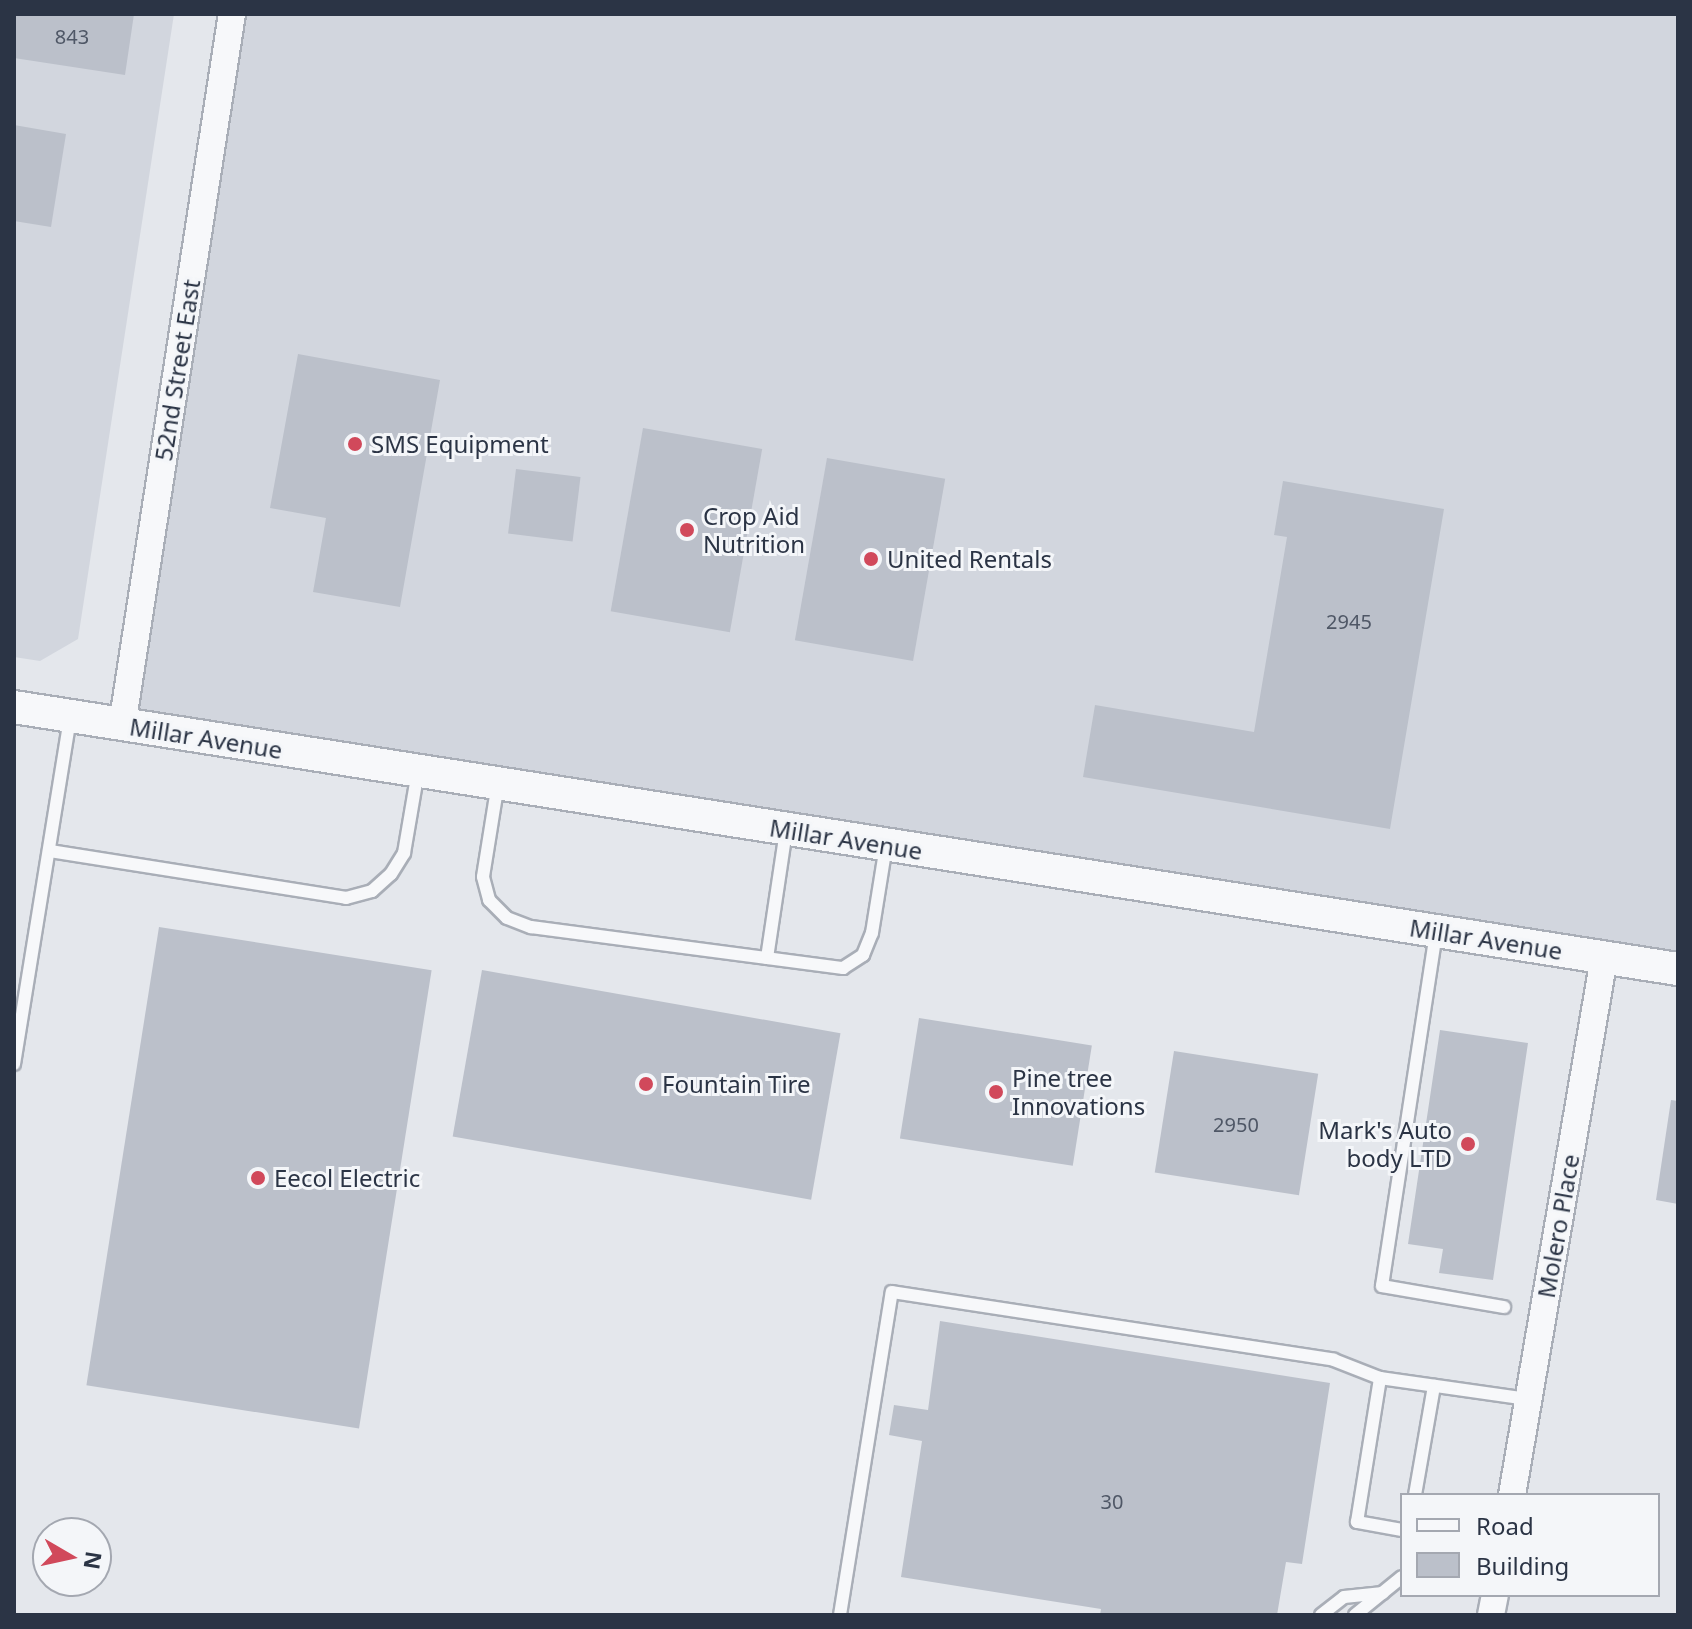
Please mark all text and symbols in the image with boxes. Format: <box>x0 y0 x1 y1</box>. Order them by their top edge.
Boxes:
house number: 843 <box>55 24 89 48</box>
street label: 52nd Street East <box>148 277 206 463</box>
place label: SMS Equipment <box>371 430 549 458</box>
marker: SMS Equipment <box>346 435 364 453</box>
place label: Crop Aid Nutrition <box>703 502 805 558</box>
marker: Crop Aid Nutrition <box>678 521 696 539</box>
place label: United Rentals <box>887 545 1052 573</box>
marker: United Rentals <box>862 550 880 568</box>
house number: 2945 <box>1326 609 1372 633</box>
street label: Millar Avenue <box>128 712 284 764</box>
street label: Millar Avenue <box>768 813 924 865</box>
street label: Millar Avenue <box>1408 913 1564 965</box>
place label: Pine tree Innovations <box>1012 1064 1145 1120</box>
place label: Fountain Tire <box>662 1070 811 1098</box>
marker: Fountain Tire <box>637 1075 655 1093</box>
marker: Pine tree Innovations <box>987 1083 1005 1101</box>
house number: 2950 <box>1213 1112 1259 1136</box>
place label: Mark's Auto body LTD <box>1318 1116 1452 1172</box>
marker: Mark's Auto body LTD <box>1459 1135 1477 1153</box>
street label: Molero Place <box>1531 1152 1585 1300</box>
place label: Eecol Electric <box>274 1164 420 1192</box>
marker: Eecol Electric <box>249 1169 267 1187</box>
house number: 30 <box>1101 1489 1123 1513</box>
legend <box>1400 1493 1660 1597</box>
text: Road <box>1476 1509 1534 1542</box>
north arrow <box>32 1517 112 1597</box>
text: N <box>78 1549 110 1572</box>
text: Building <box>1476 1549 1569 1582</box>

